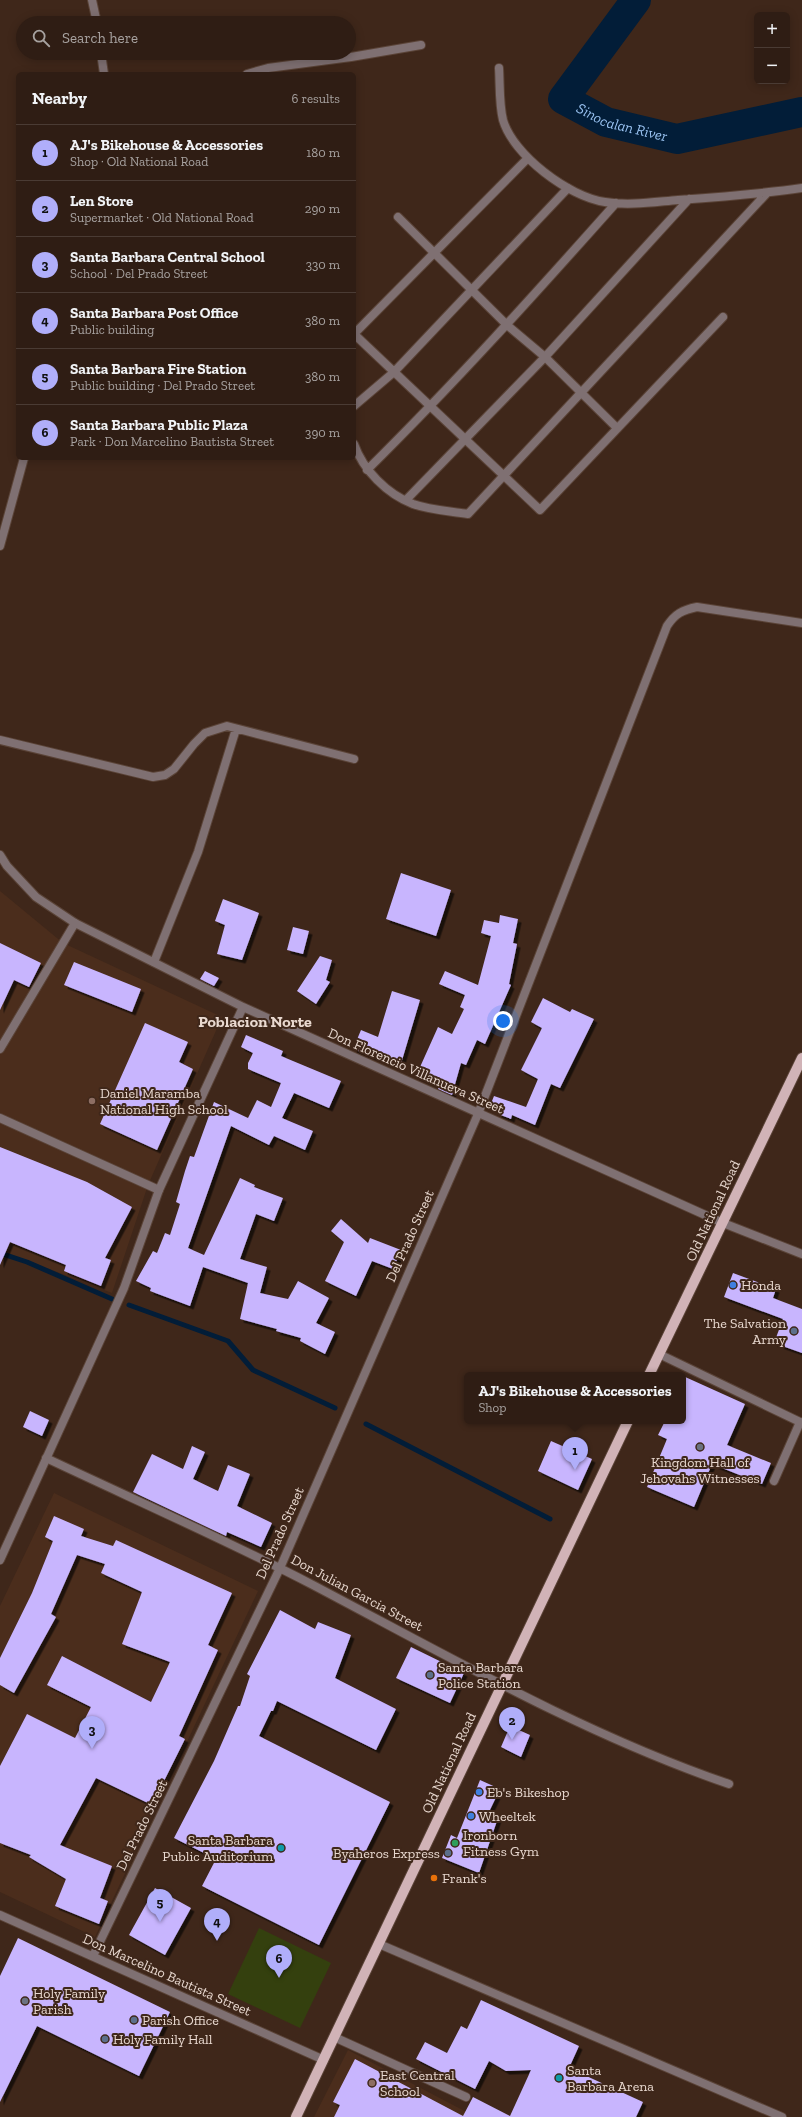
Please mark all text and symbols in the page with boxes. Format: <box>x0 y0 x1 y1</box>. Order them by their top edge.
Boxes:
map controls <box>754 12 790 84</box>
button: + <box>754 12 790 48</box>
search box <box>16 16 356 60</box>
icon: search <box>30 27 52 49</box>
text: Search here <box>62 29 138 47</box>
button: − <box>754 48 790 84</box>
text: Nearby <box>32 88 87 108</box>
text: 6 results <box>292 91 340 106</box>
water label: Sinocalan River <box>573 99 670 146</box>
text: AJ's Bikehouse & Accessories <box>70 136 263 154</box>
text: 1 <box>42 145 48 160</box>
text: 180 m <box>306 145 340 160</box>
text: Shop · Old National Road <box>70 154 208 169</box>
text: Len Store <box>70 192 133 210</box>
text: 2 <box>42 201 48 216</box>
text: 290 m <box>305 201 340 216</box>
text: Supermarket · Old National Road <box>70 210 254 225</box>
text: Santa Barbara Central School <box>70 248 265 266</box>
text: 3 <box>42 257 48 272</box>
text: 330 m <box>306 257 340 272</box>
text: School · Del Prado Street <box>70 266 208 281</box>
text: Santa Barbara Post Office <box>70 304 238 322</box>
text: 4 <box>41 313 49 328</box>
text: 380 m <box>305 313 340 328</box>
text: Public building <box>70 322 154 337</box>
text: Santa Barbara Fire Station <box>70 360 246 378</box>
text: 5 <box>42 369 48 384</box>
text: 380 m <box>305 369 340 384</box>
text: Public building · Del Prado Street <box>70 378 255 393</box>
text: Santa Barbara Public Plaza <box>70 416 248 434</box>
text: 6 <box>42 425 48 440</box>
text: 390 m <box>305 425 340 440</box>
text: Park · Don Marcelino Bautista Street <box>70 434 274 449</box>
your location <box>493 1011 513 1031</box>
district label: Poblacion Norte <box>198 1012 312 1031</box>
street label: Don Florencio Villanueva Street <box>325 1024 507 1118</box>
place label: Daniel Maramba National High School <box>100 1085 228 1118</box>
marker: Daniel Maramba National High School <box>87 1096 97 1106</box>
street label: Old National Road <box>682 1158 744 1264</box>
street label: Del Prado Street <box>382 1187 438 1285</box>
place label: Honda <box>741 1277 781 1294</box>
marker: Honda <box>728 1280 738 1290</box>
place label: The Salvation Army <box>704 1315 787 1348</box>
marker: The Salvation Army <box>789 1326 799 1336</box>
popup <box>464 1372 686 1424</box>
text: AJ's Bikehouse & Accessories <box>478 1382 672 1400</box>
text: Shop <box>478 1400 506 1415</box>
pin: 1 <box>562 1437 588 1470</box>
marker: Kingdom Hall of Jehovahs Witnesses <box>695 1442 705 1452</box>
place label: Kingdom Hall of Jehovahs Witnesses <box>640 1454 760 1487</box>
street label: Del Prado Street <box>252 1484 308 1582</box>
street label: Don Julian Garcia Street <box>288 1551 427 1635</box>
place label: Santa Barbara Police Station <box>438 1659 524 1692</box>
marker: Santa Barbara Police Station <box>425 1670 435 1680</box>
pin: 2 <box>499 1707 525 1740</box>
street label: Old National Road <box>418 1710 480 1816</box>
pin: 3 <box>79 1716 105 1749</box>
street label: Del Prado Street <box>113 1776 172 1873</box>
place label: Eb's Bikeshop <box>487 1784 570 1801</box>
marker: Eb's Bikeshop <box>474 1787 484 1797</box>
place label: Wheeltek <box>479 1808 537 1825</box>
marker: Wheeltek <box>466 1811 476 1821</box>
place label: Ironborn Fitness Gym <box>463 1827 539 1860</box>
place label: Santa Barbara Public Auditorium <box>162 1832 273 1865</box>
marker: Ironborn Fitness Gym <box>450 1838 460 1848</box>
marker: Santa Barbara Public Auditorium <box>276 1843 286 1853</box>
place label: Byaheros Express <box>333 1845 440 1862</box>
marker: Byaheros Express <box>443 1848 453 1858</box>
place label: Frank's <box>442 1870 487 1887</box>
marker: Frank's <box>429 1873 439 1883</box>
pin: 5 <box>147 1889 173 1922</box>
pin: 4 <box>204 1908 230 1941</box>
street label: Don Marcelino Bautista Street <box>80 1930 255 2020</box>
pin: 6 <box>266 1945 292 1978</box>
place label: Holy Family Parish <box>33 1985 106 2018</box>
marker: Holy Family Parish <box>20 1996 30 2006</box>
place label: Parish Office <box>142 2012 219 2029</box>
marker: Parish Office <box>129 2015 139 2025</box>
place label: Holy Family Hall <box>113 2031 213 2048</box>
marker: Holy Family Hall <box>100 2034 110 2044</box>
place label: Santa Barbara Arena <box>567 2062 654 2095</box>
place label: East Central School <box>380 2067 455 2100</box>
marker: Santa Barbara Arena <box>554 2073 564 2083</box>
marker: East Central School <box>367 2078 377 2088</box>

